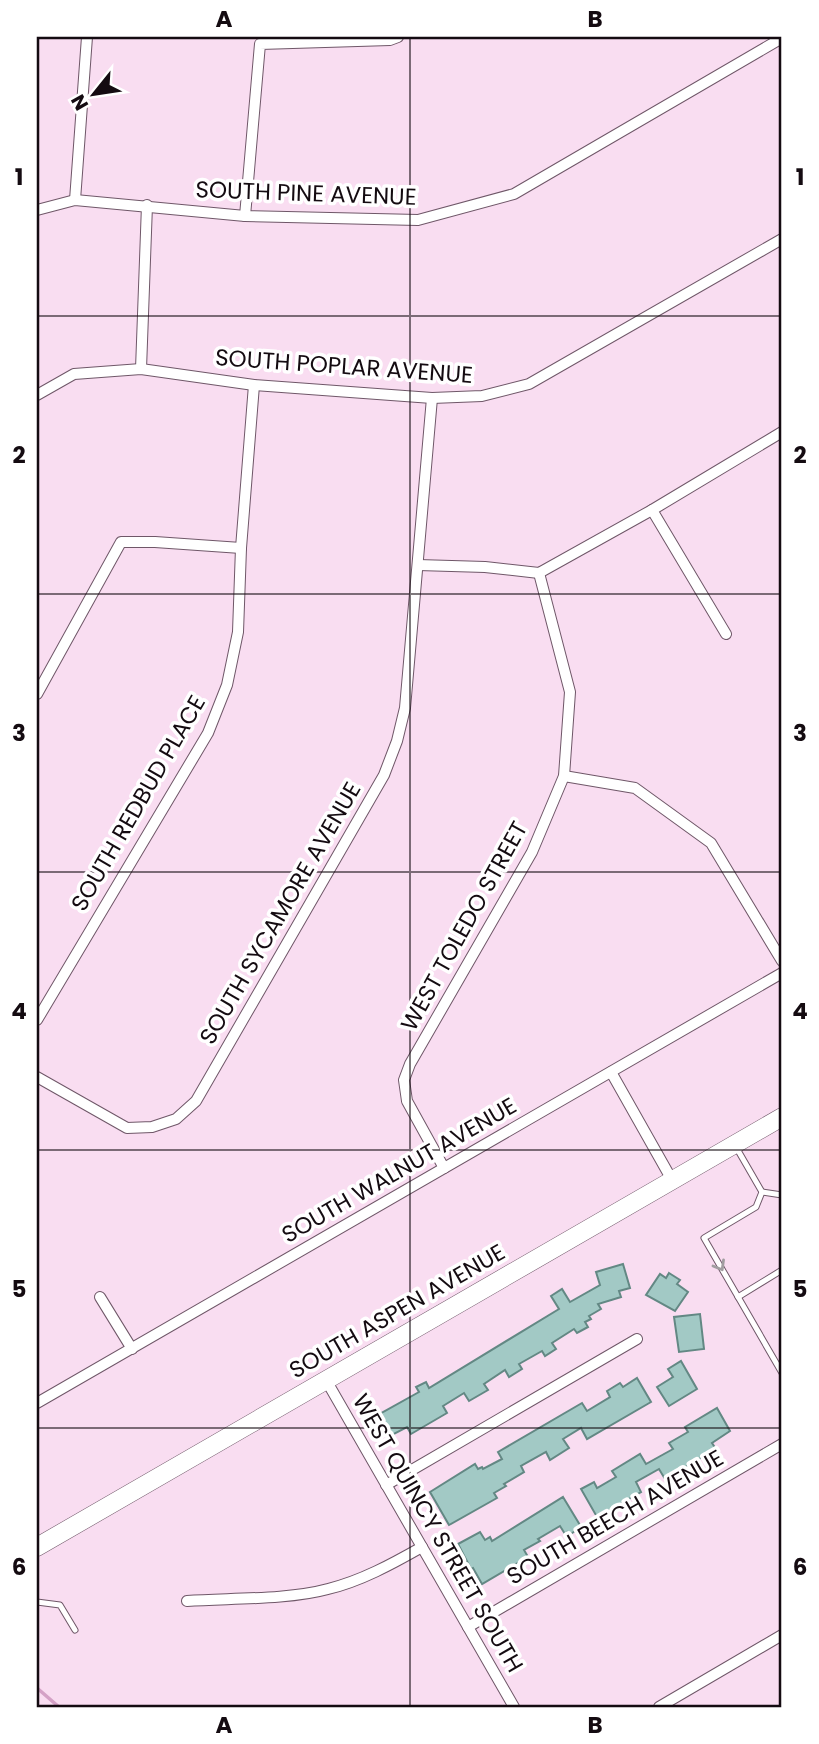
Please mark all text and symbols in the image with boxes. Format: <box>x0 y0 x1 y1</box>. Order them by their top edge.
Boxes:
text: A <box>216 3 233 35</box>
text: B <box>587 3 603 35</box>
north arrow <box>60 60 130 130</box>
text: N <box>64 89 95 115</box>
text: 1 <box>15 161 23 193</box>
text: 1 <box>796 161 804 193</box>
street label: SOUTH PINE AVENUE <box>195 173 417 213</box>
street label: SOUTH POPLAR AVENUE <box>214 341 474 391</box>
text: 2 <box>12 439 26 471</box>
text: 2 <box>793 439 807 471</box>
street label: SOUTH REDBUD PLACE <box>63 689 213 917</box>
text: 3 <box>12 717 26 749</box>
text: 3 <box>793 717 807 749</box>
street label: SOUTH SYCAMORE AVENUE <box>192 776 368 1050</box>
street label: WEST TOLEDO STREET <box>393 815 535 1037</box>
text: 4 <box>11 995 27 1027</box>
text: 4 <box>792 995 808 1027</box>
street label: SOUTH WALNUT AVENUE <box>276 1090 522 1250</box>
street label: SOUTH ASPEN AVENUE <box>283 1236 511 1386</box>
one-way arrow <box>712 1258 725 1271</box>
text: 5 <box>12 1273 26 1305</box>
text: 5 <box>793 1273 807 1305</box>
street label: WEST QUINCY STREET SOUTH <box>345 1388 531 1678</box>
street label: SOUTH BEECH AVENUE <box>501 1442 729 1592</box>
text: 6 <box>12 1551 26 1583</box>
text: 6 <box>793 1551 807 1583</box>
text: A <box>216 1709 233 1741</box>
text: B <box>587 1709 603 1741</box>

